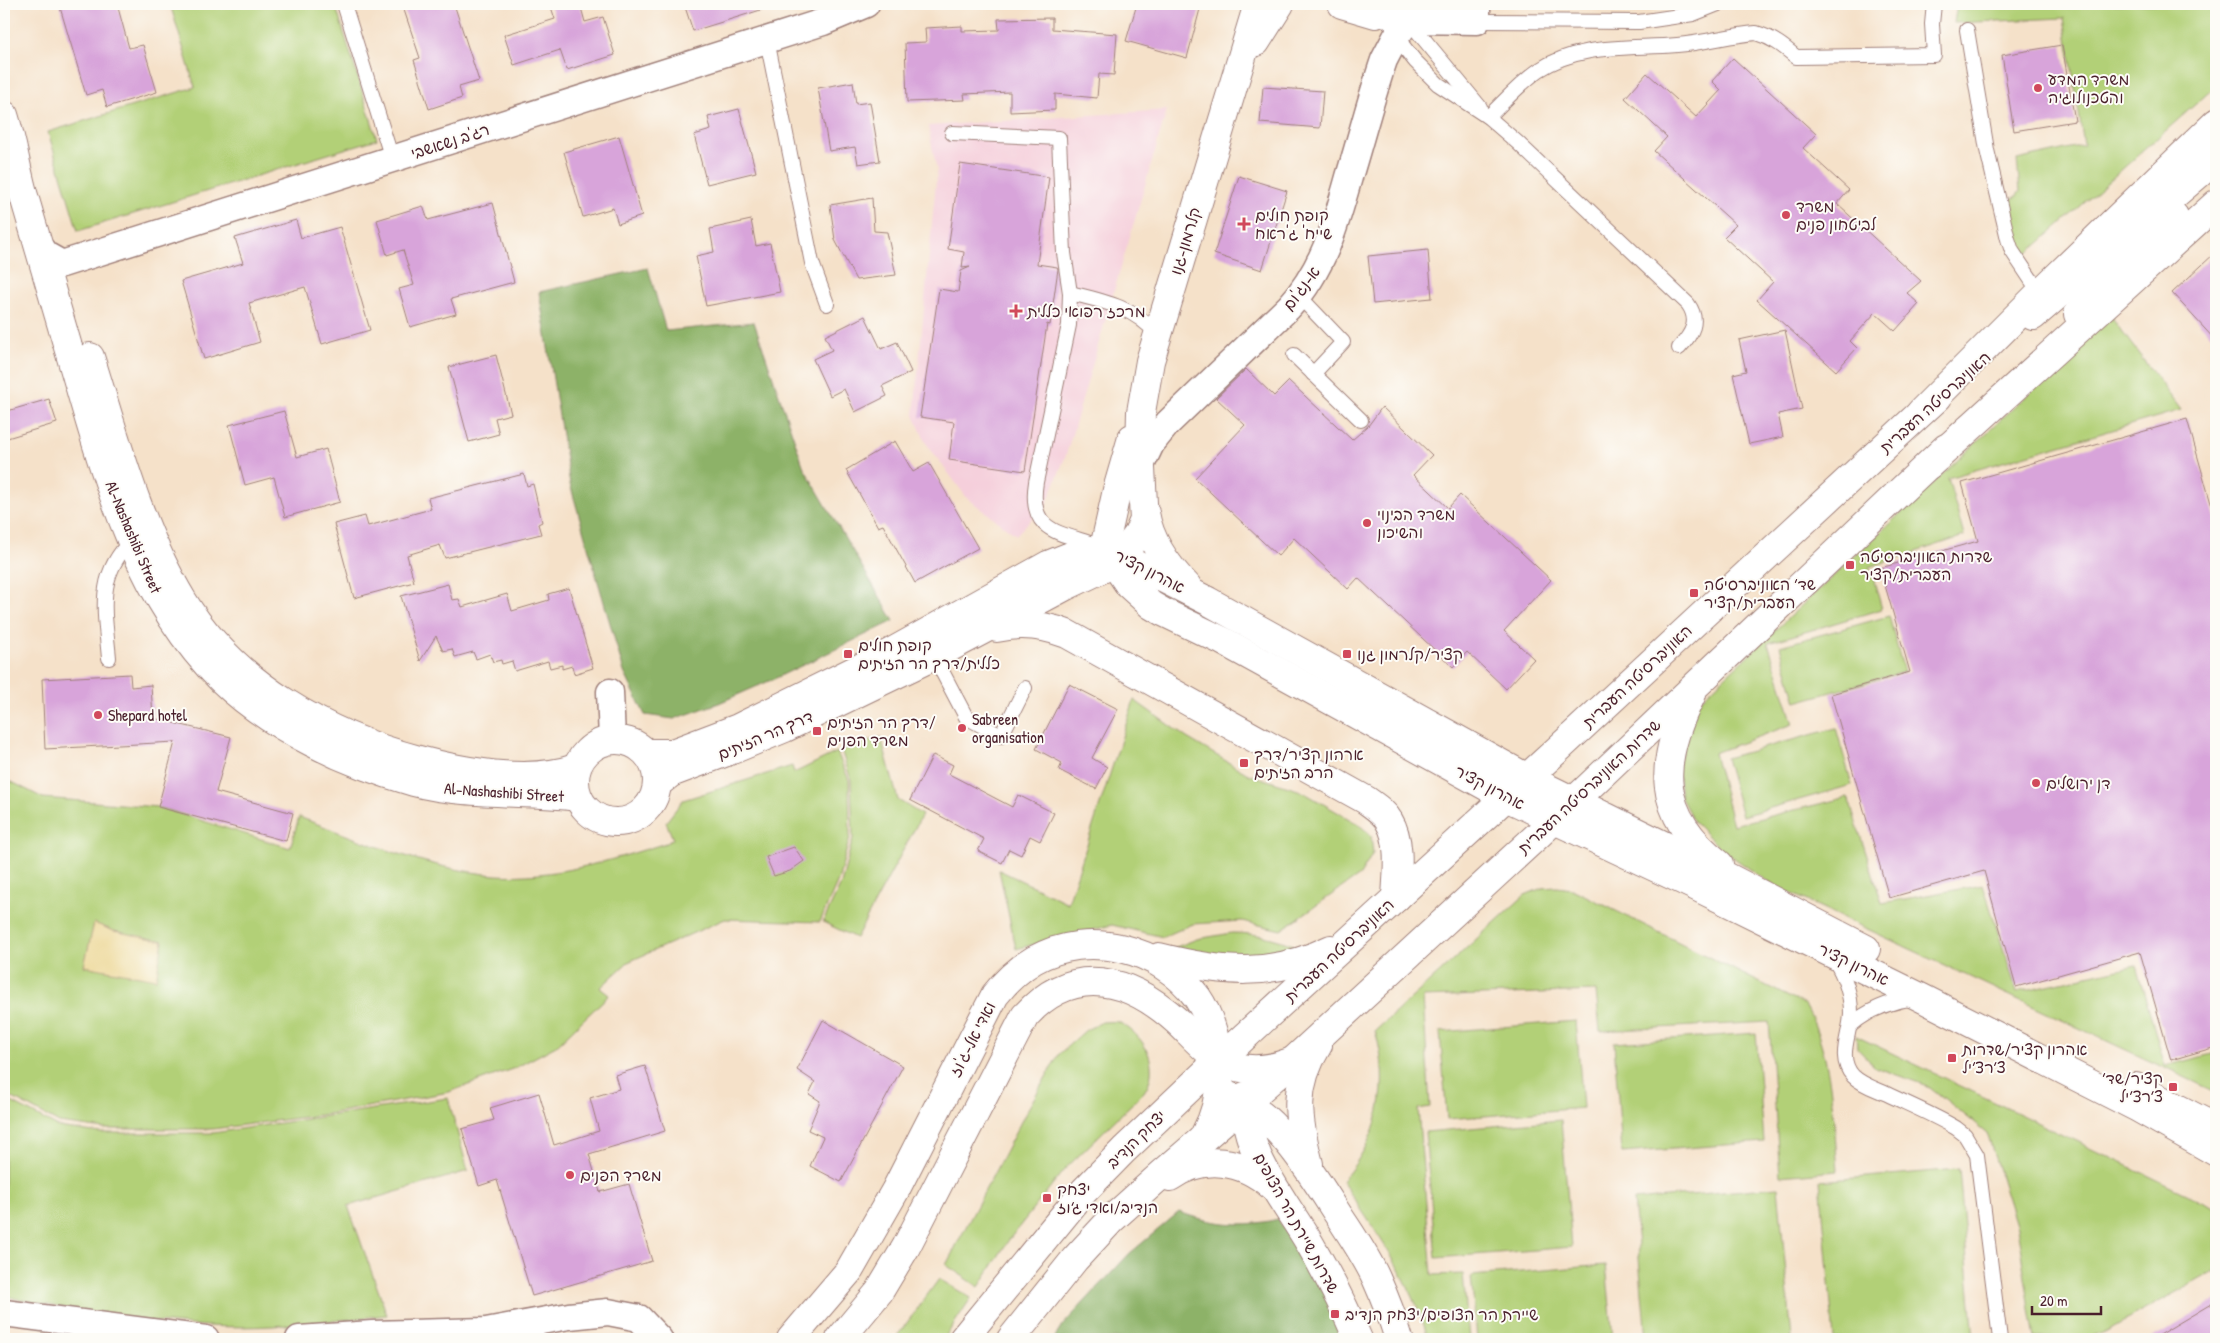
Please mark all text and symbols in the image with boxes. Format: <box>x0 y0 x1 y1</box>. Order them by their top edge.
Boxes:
place label: משרד המדע והטכנולוגיה <box>2048 68 2129 108</box>
marker: משרד המדע והטכנולוגיה <box>2032 82 2044 94</box>
street label: רג'ב נשאשבי <box>408 118 492 164</box>
place label: משרד לביטחון פנים <box>1796 195 1877 235</box>
street label: קלרמון-גנו <box>1164 204 1206 278</box>
place label: קופת חולים שייח' ג'ראח <box>1255 204 1332 244</box>
marker: משרד לביטחון פנים <box>1780 209 1792 221</box>
marker: קופת חולים שייח' ג'ראח <box>1237 217 1251 231</box>
street label: א-נג'ום <box>1277 261 1325 315</box>
place label: מרכז רפואי כללית <box>1026 300 1146 322</box>
marker: מרכז רפואי כללית <box>1009 304 1023 318</box>
street label: האוניברסיטה העברית <box>1874 346 1995 458</box>
street label: Al-Nashashibi Street <box>100 477 168 597</box>
place label: משרד הבינוי והשיכון <box>1377 503 1455 543</box>
marker: משרד הבינוי והשיכון <box>1361 517 1373 529</box>
street label: אהרון קציר <box>1111 544 1189 598</box>
place label: שדרות האוניברסיטה העברית/קציר <box>1860 545 1993 585</box>
marker: שדרות האוניברסיטה העברית/קציר <box>1844 559 1856 571</box>
place label: שד׳ האוניברסיטה העברית/קציר <box>1704 573 1816 613</box>
marker: שד׳ האוניברסיטה העברית/קציר <box>1688 587 1700 599</box>
street label: האוניברסיטה העברית <box>1577 619 1697 733</box>
place label: קופת חולים כללית/דרך הר הזיתים <box>858 634 1000 674</box>
place label: קציר/קלרמון גנו <box>1357 643 1463 665</box>
marker: קופת חולים כללית/דרך הר הזיתים <box>842 648 854 660</box>
marker: קציר/קלרמון גנו <box>1341 648 1353 660</box>
place label: Shepard hotel <box>108 704 188 726</box>
street label: דרך הר הזיתים <box>714 705 816 765</box>
place label: Sabreen organisation <box>972 708 1044 748</box>
marker: Shepard hotel <box>92 709 104 721</box>
place label: דרך הר הזיתים/ משרד הפנים <box>827 711 936 751</box>
street label: שדרות האוניברסיטה העברית <box>1512 714 1666 859</box>
marker: Sabreen organisation <box>956 722 968 734</box>
marker: דרך הר הזיתים/ משרד הפנים <box>811 725 823 737</box>
place label: ארהון קציר/דרך הרב הזיתים <box>1254 743 1364 783</box>
marker: ארהון קציר/דרך הרב הזיתים <box>1238 757 1250 769</box>
street label: אהרון קציר <box>1451 759 1529 815</box>
place label: דן ירושלים <box>2046 772 2111 794</box>
street label: Al-Nashashibi Street <box>443 777 565 807</box>
marker: דן ירושלים <box>2030 777 2042 789</box>
street label: האוניברסיטה העברית <box>1279 893 1399 1007</box>
street label: אהרון קציר <box>1815 937 1893 991</box>
street label: ואדי אל-ג'וז <box>944 998 1000 1080</box>
place label: אהרון קציר/שדרות צ׳רצ׳יל <box>1961 1038 2087 1078</box>
marker: אהרון קציר/שדרות צ׳רצ׳יל <box>1946 1052 1958 1064</box>
place label: קציר/שד׳ צ׳רצ׳יל <box>2102 1067 2163 1107</box>
marker: קציר/שד׳ צ׳רצ׳יל <box>2167 1081 2179 1093</box>
street label: יצחק הנדיב <box>1101 1105 1171 1173</box>
street label: שדרות שיירת הר הצופים <box>1249 1149 1345 1297</box>
place label: משרד הפנים <box>580 1164 662 1186</box>
marker: משרד הפנים <box>564 1169 576 1181</box>
place label: יצחק הנדיב/ואדי ג׳וז <box>1057 1178 1158 1218</box>
marker: יצחק הנדיב/ואדי ג׳וז <box>1041 1192 1053 1204</box>
scale bar <box>2032 1283 2101 1315</box>
text: 20 m <box>2040 1290 2067 1311</box>
place label: שיירת הר הצופים/יצחק הנדיב <box>1345 1303 1538 1325</box>
marker: שיירת הר הצופים/יצחק הנדיב <box>1329 1308 1341 1320</box>

